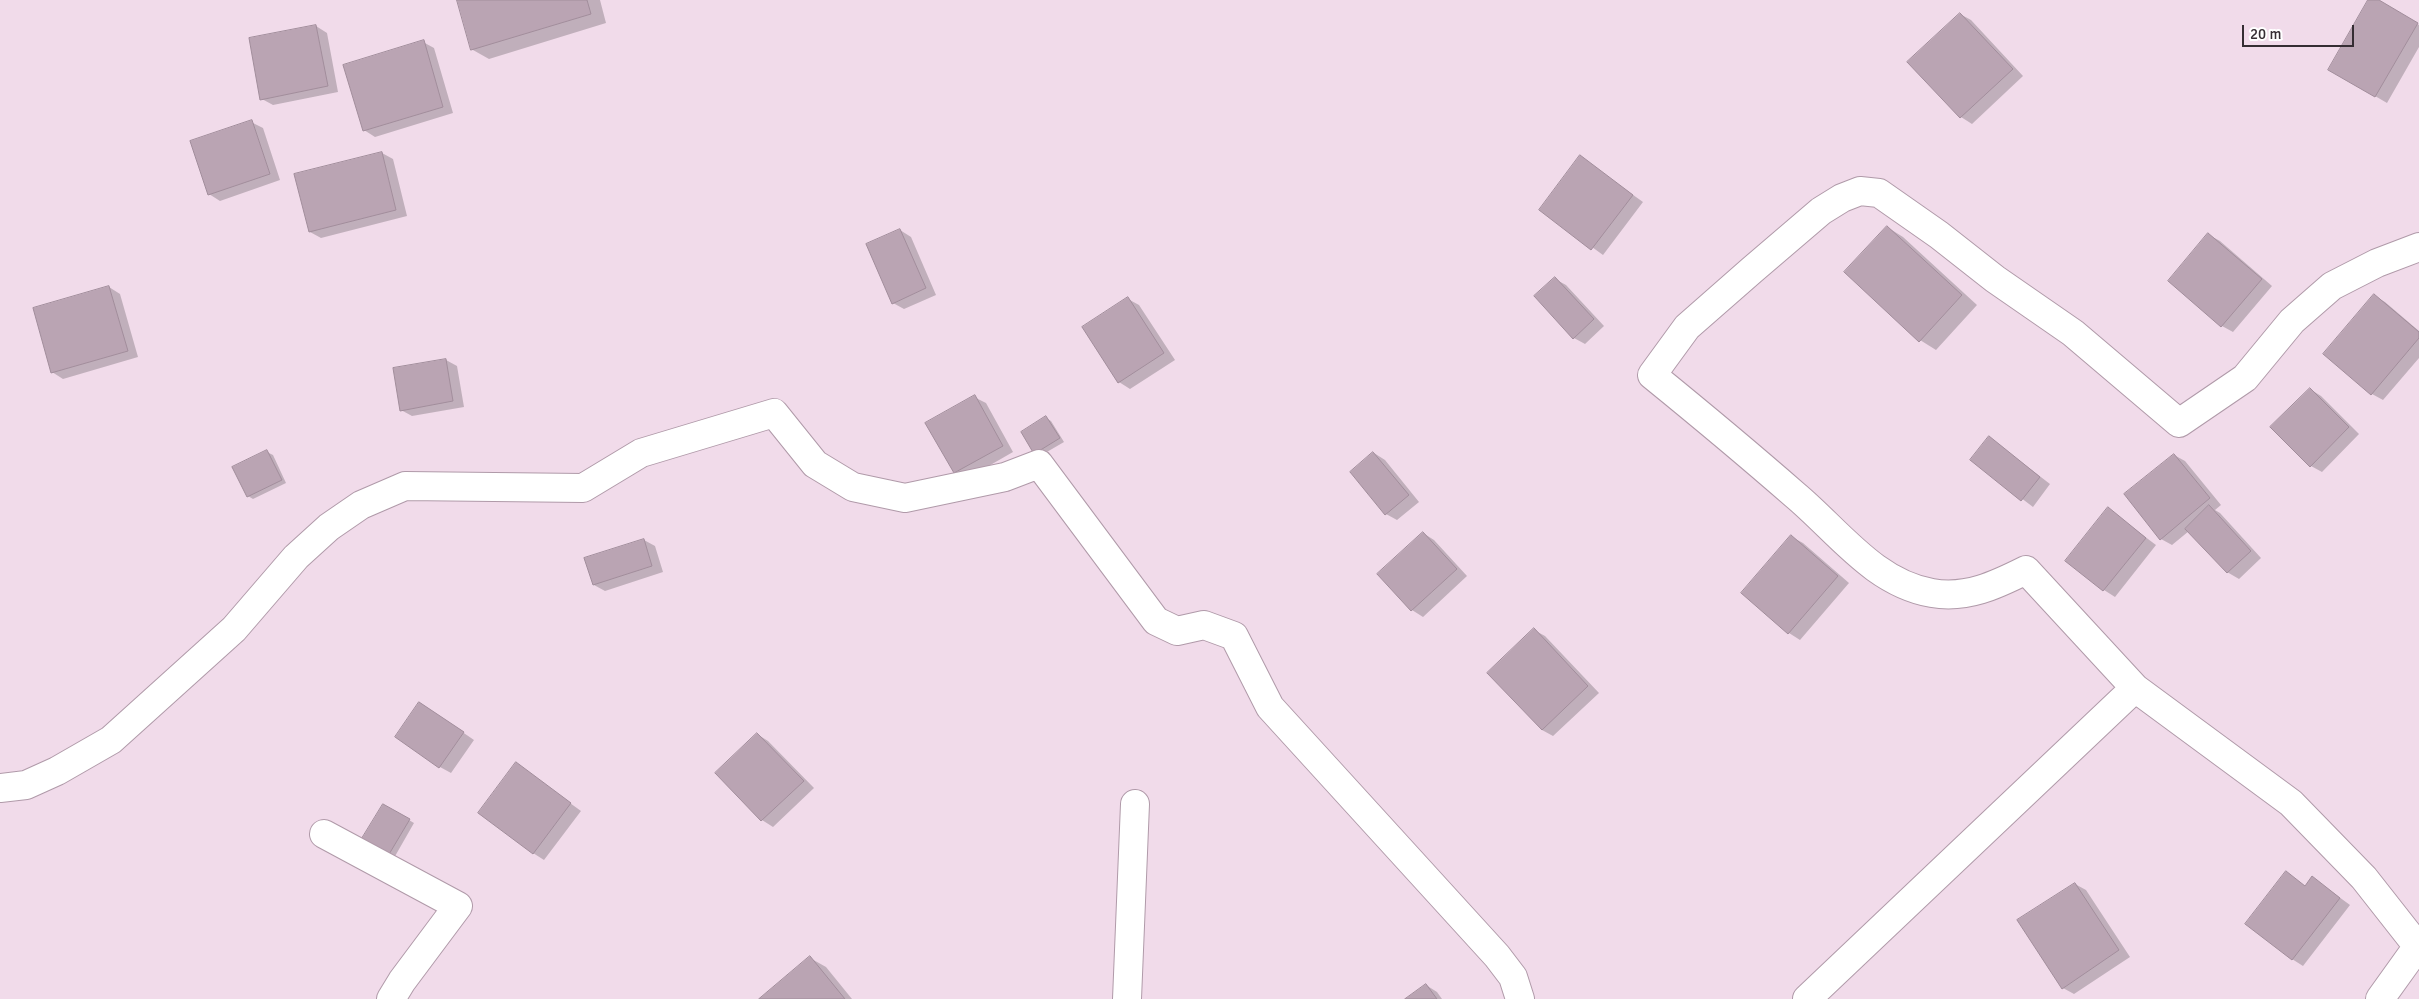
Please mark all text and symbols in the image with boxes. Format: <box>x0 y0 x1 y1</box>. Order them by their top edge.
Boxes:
scale bar <box>2244 15 2356 47</box>
text: 20 m <box>2250 25 2281 43</box>

